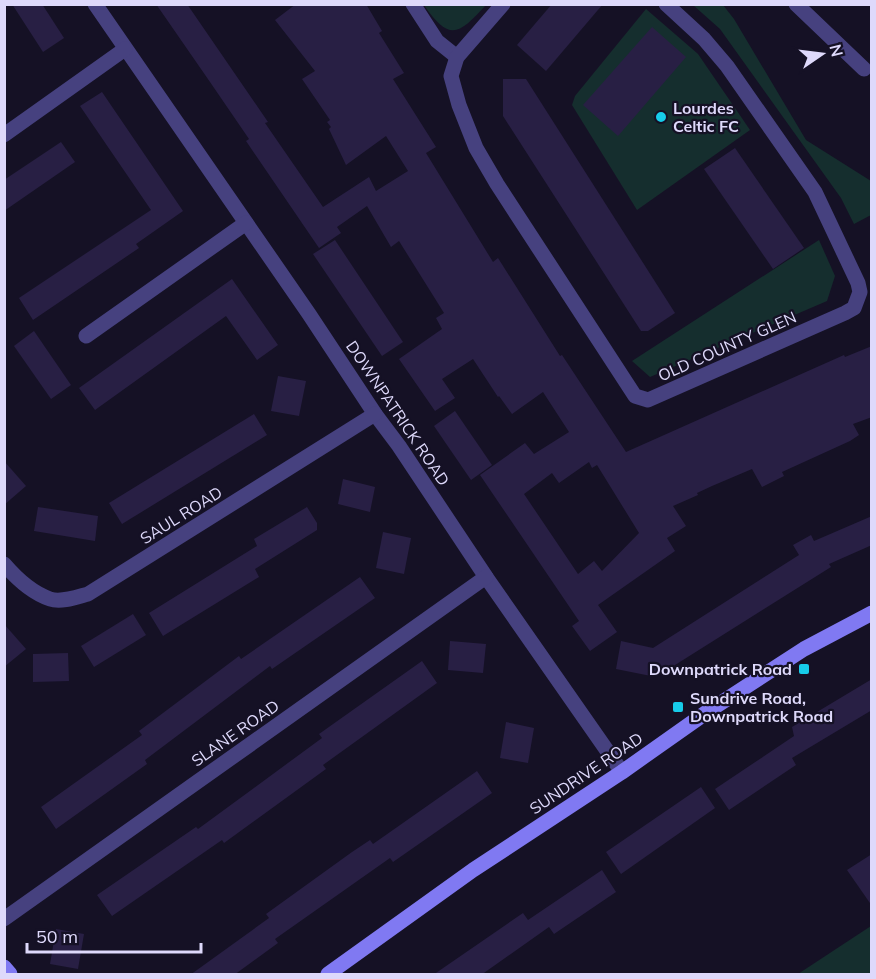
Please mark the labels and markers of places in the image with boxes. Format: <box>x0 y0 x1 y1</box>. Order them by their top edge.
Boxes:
place label: Lourdes Celtic FC <box>673 98 739 136</box>
marker: Lourdes Celtic FC <box>654 110 668 124</box>
place label: Downpatrick Road <box>649 659 792 679</box>
marker: Downpatrick Road <box>797 662 811 676</box>
place label: Sundrive Road, Downpatrick Road <box>690 688 833 726</box>
marker: Sundrive Road, Downpatrick Road <box>671 700 685 714</box>

